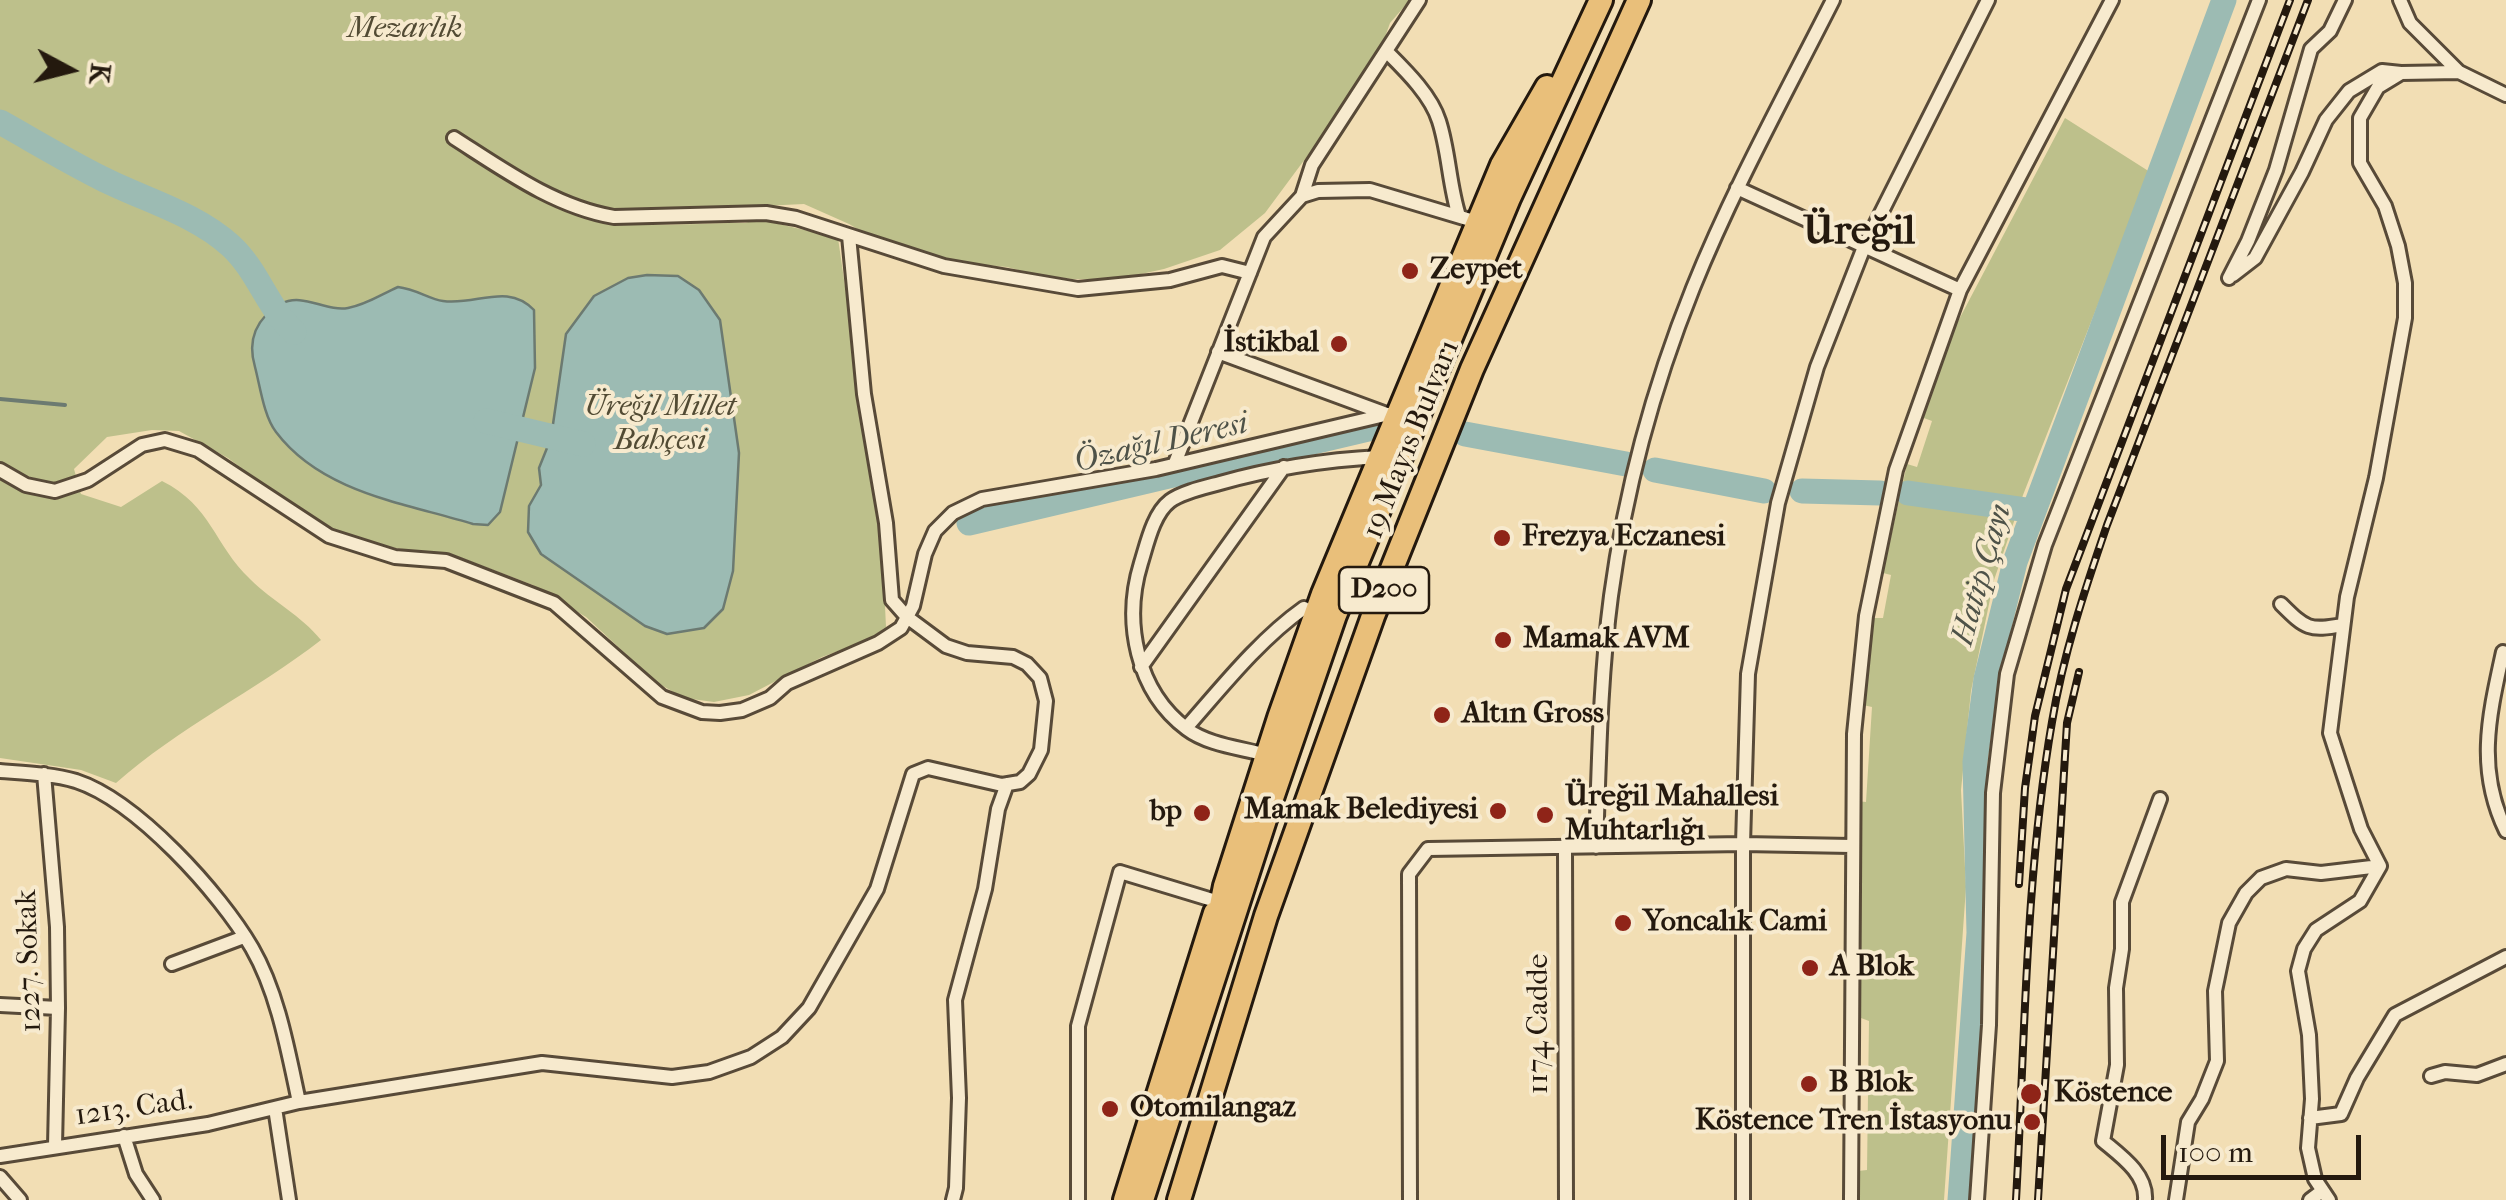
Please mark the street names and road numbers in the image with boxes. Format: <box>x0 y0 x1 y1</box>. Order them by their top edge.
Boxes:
street label: 19 Mayıs Bulvarı <box>1356 336 1468 544</box>
road number: D200 <box>1339 567 1429 613</box>
street label: 1227. Sokak <box>10 889 50 1033</box>
street label: 1174 Cadde <box>1522 954 1558 1094</box>
street label: 1213. Cad. <box>73 1083 195 1135</box>

